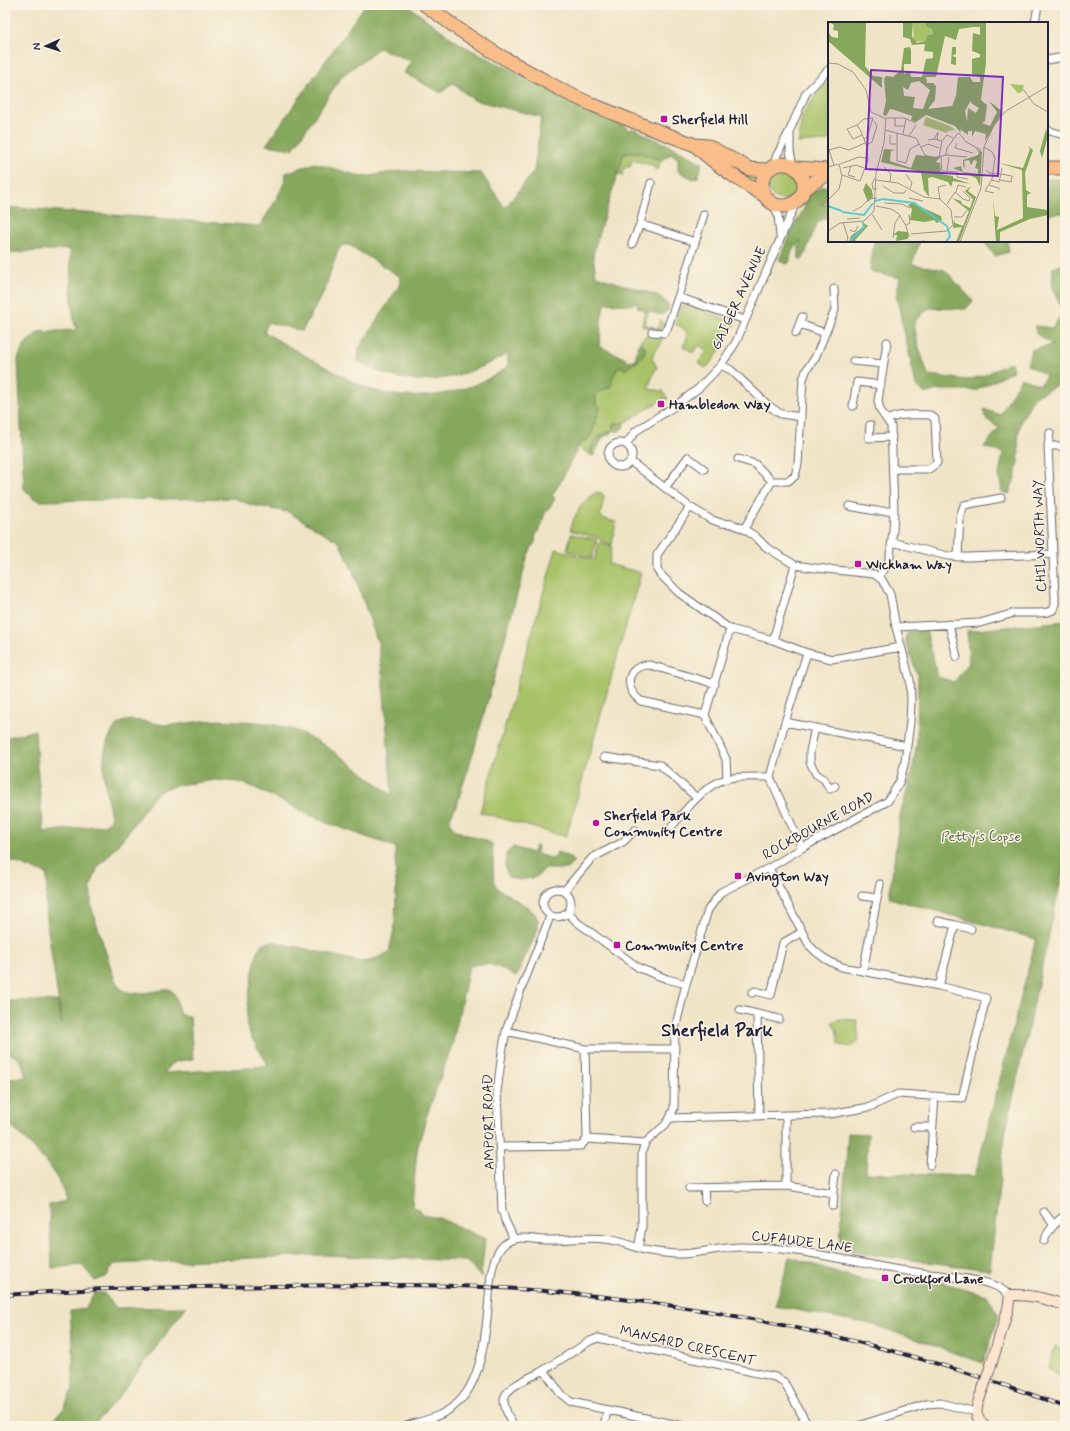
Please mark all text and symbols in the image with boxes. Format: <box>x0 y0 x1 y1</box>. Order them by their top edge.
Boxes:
inset map <box>828 22 1048 242</box>
north arrow <box>26 26 66 66</box>
text: N <box>30 42 44 50</box>
place label: Sherfield Hill <box>672 111 749 129</box>
marker: Sherfield Hill <box>659 114 669 124</box>
street label: GAIGER AVENUE <box>707 244 771 353</box>
place label: Hambledon Way <box>669 396 771 414</box>
marker: Hambledon Way <box>656 399 666 409</box>
street label: CHILWORTH WAY <box>1029 479 1051 593</box>
place label: Wickham Way <box>865 556 952 574</box>
marker: Wickham Way <box>853 559 863 569</box>
street label: ROCKBOURNE ROAD <box>760 788 877 864</box>
place label: Sherfield Park Community Centre <box>604 807 723 841</box>
marker: Sherfield Park Community Centre <box>591 818 601 828</box>
park label: Petty's Copse <box>941 828 1021 846</box>
place label: Avington Way <box>746 868 829 888</box>
marker: Avington Way <box>733 871 743 881</box>
place label: Community Centre <box>625 937 744 955</box>
marker: Community Centre <box>612 940 622 950</box>
district label: Sherfield Park <box>661 1019 774 1043</box>
street label: AMPORT ROAD <box>479 1074 499 1170</box>
street label: CUFAUDE LANE <box>750 1227 853 1257</box>
place label: Crockford Lane <box>893 1270 983 1290</box>
marker: Crockford Lane <box>880 1273 890 1283</box>
street label: MANSARD CRESCENT <box>618 1322 758 1370</box>

